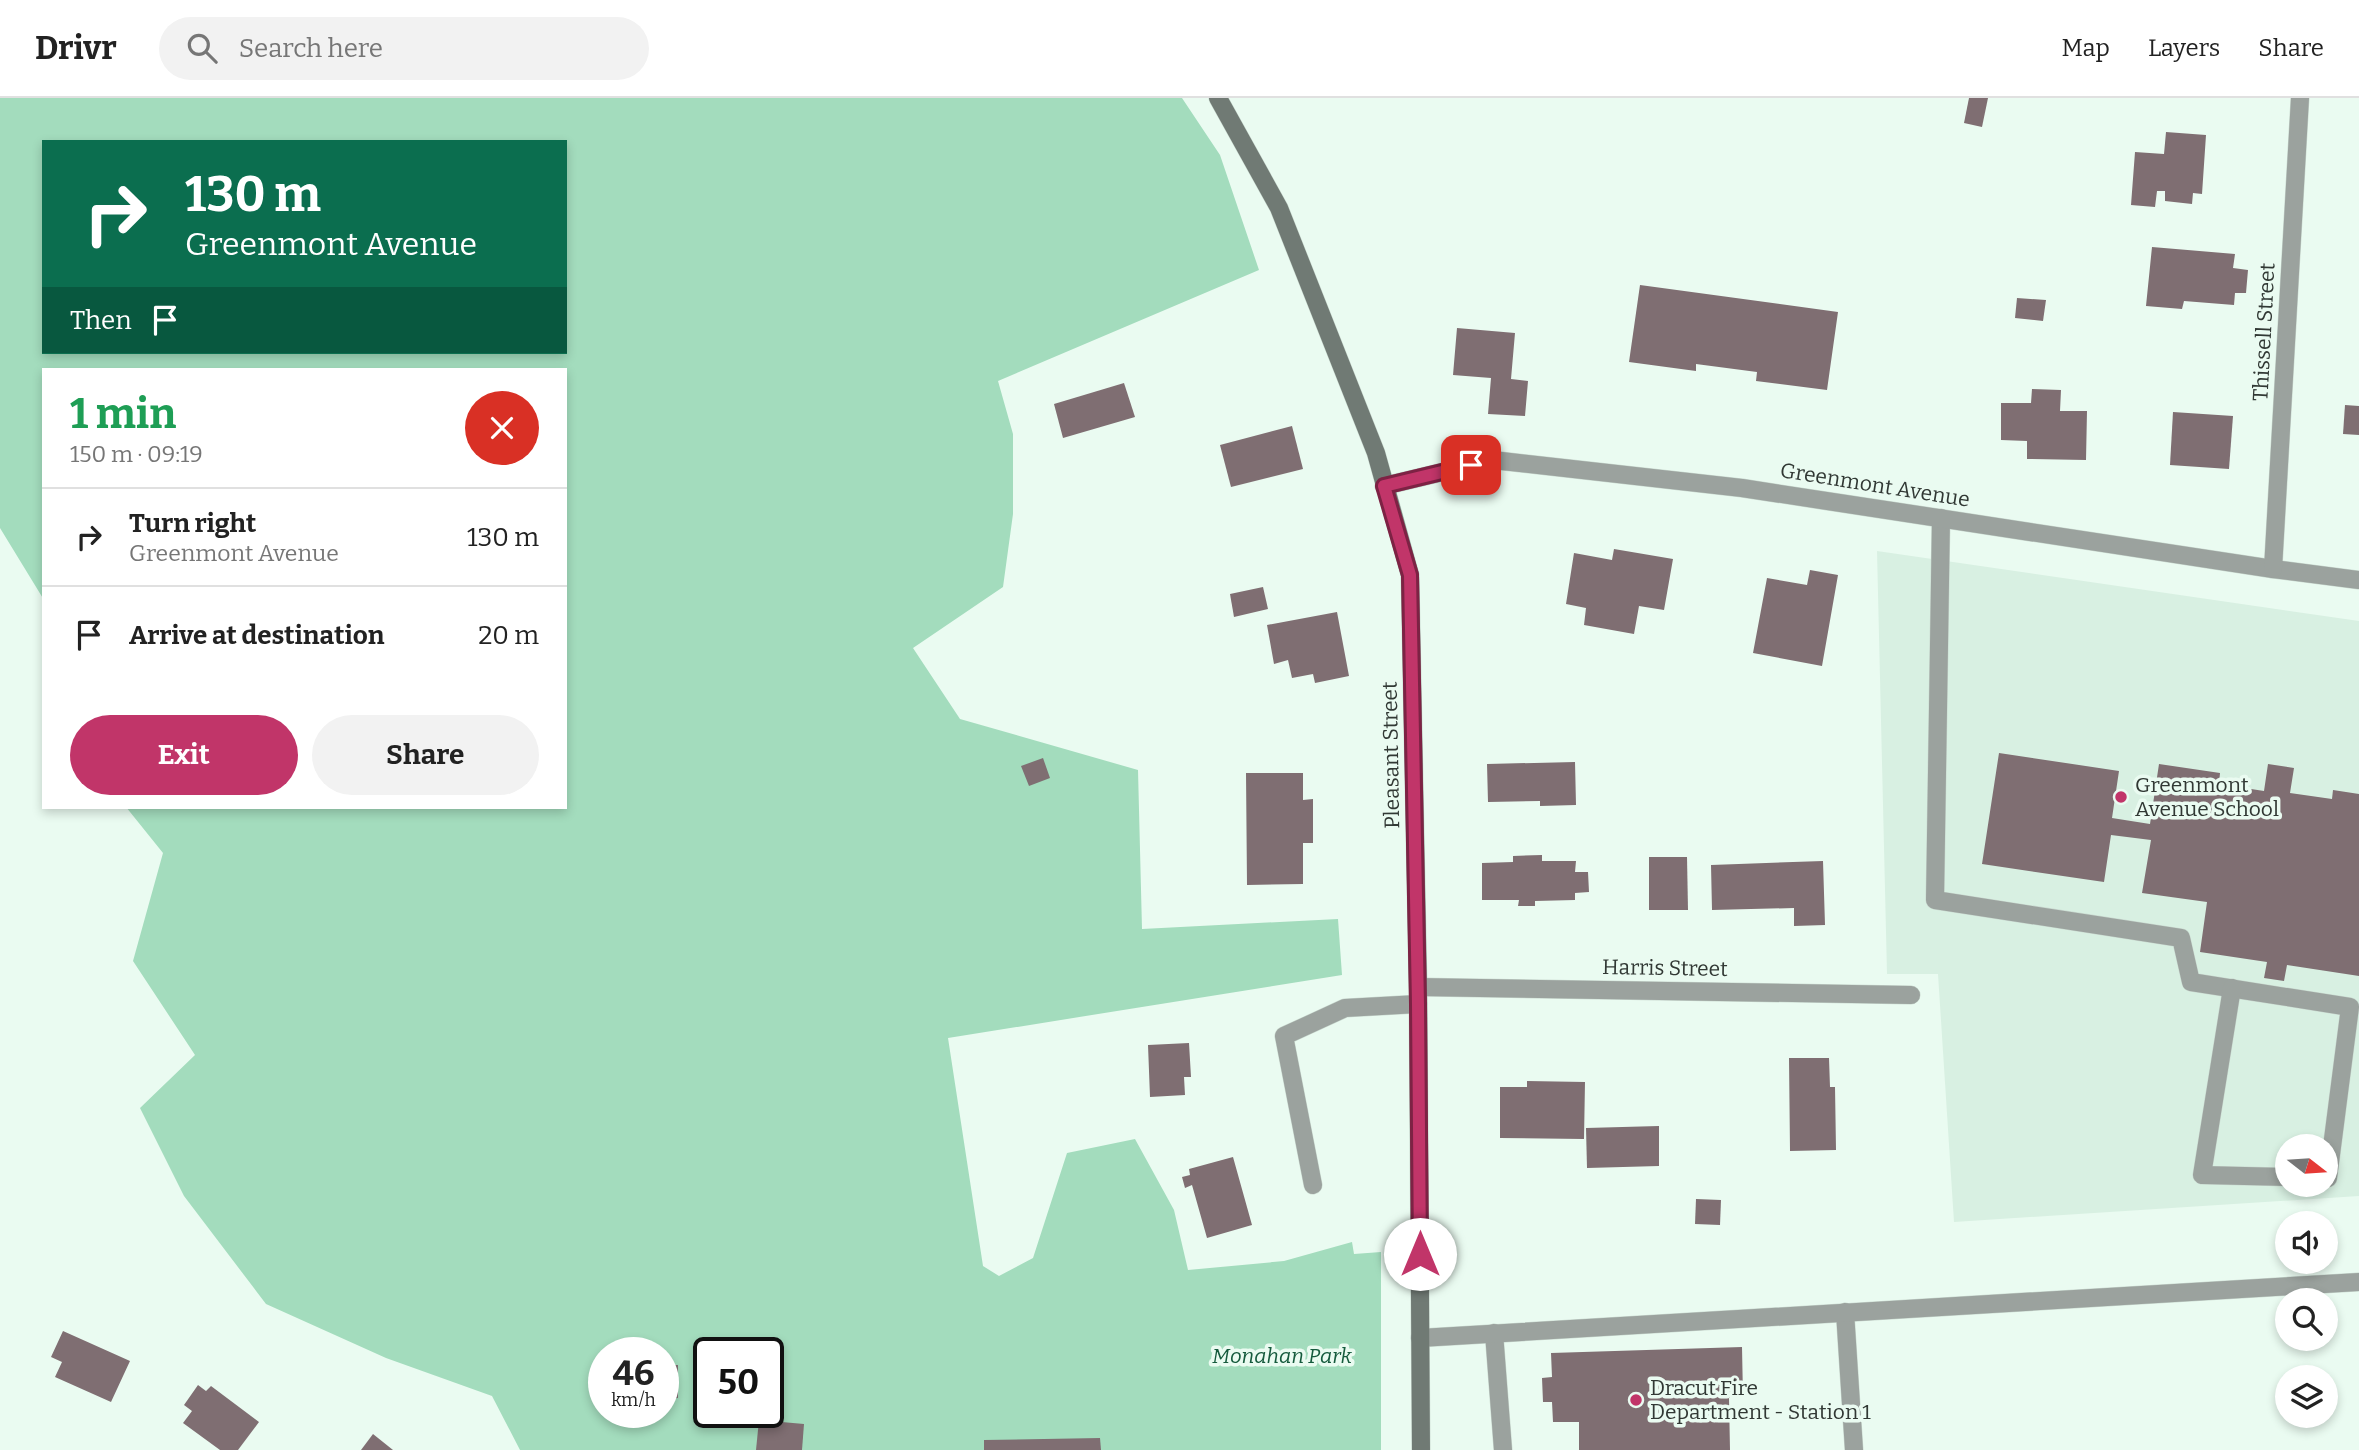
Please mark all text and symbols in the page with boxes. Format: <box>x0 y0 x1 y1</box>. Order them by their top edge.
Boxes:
search box <box>159 17 649 80</box>
text: Drivr <box>35 28 117 68</box>
icon: search <box>183 29 221 67</box>
text: Search here <box>239 33 383 64</box>
text: Map <box>2062 34 2110 62</box>
text: Layers <box>2148 34 2220 62</box>
text: Share <box>2258 34 2324 62</box>
text: 130 m <box>185 165 321 224</box>
icon: right <box>70 168 161 259</box>
text: Greenmont Avenue <box>185 225 477 263</box>
street label: Thissell Street <box>2247 262 2281 402</box>
icon: arrive <box>146 301 184 339</box>
text: Then <box>70 305 132 336</box>
text: 1 min <box>70 389 176 439</box>
button: close <box>465 391 539 465</box>
pin <box>1441 435 1501 495</box>
text: 150 m · 09:19 <box>70 440 203 468</box>
icon: arrive <box>1452 446 1490 484</box>
street label: Greenmont Avenue <box>1778 457 1972 513</box>
text: Turn right <box>129 508 256 539</box>
icon: right <box>70 518 108 556</box>
text: 130 m <box>467 522 539 553</box>
text: Greenmont Avenue <box>129 539 339 567</box>
icon: arrive <box>70 616 108 654</box>
text: Arrive at destination <box>129 620 384 651</box>
text: 20 m <box>478 620 539 651</box>
street label: Pleasant Street <box>1377 681 1405 829</box>
button: Exit <box>70 715 298 795</box>
button: Share <box>312 715 539 795</box>
place label: Greenmont Avenue School <box>2135 772 2279 822</box>
marker: Greenmont Avenue School <box>2113 789 2129 805</box>
street label: Harris Street <box>1602 954 1728 982</box>
north arrow <box>2275 1134 2338 1197</box>
map controls <box>2275 1134 2338 1428</box>
button: sound <box>2275 1211 2338 1274</box>
position arrow <box>1383 1217 1457 1291</box>
button: search <box>2275 1288 2338 1351</box>
speed limit sign: 50 <box>693 1337 784 1428</box>
park label: Monahan Park <box>1212 1343 1353 1369</box>
text: 46 <box>612 1352 655 1394</box>
button: layers <box>2275 1365 2338 1428</box>
place label: Dracut Fire Department - Station 1 <box>1650 1375 1871 1425</box>
text: km/h <box>611 1389 656 1411</box>
marker: Dracut Fire Department - Station 1 <box>1628 1392 1644 1408</box>

